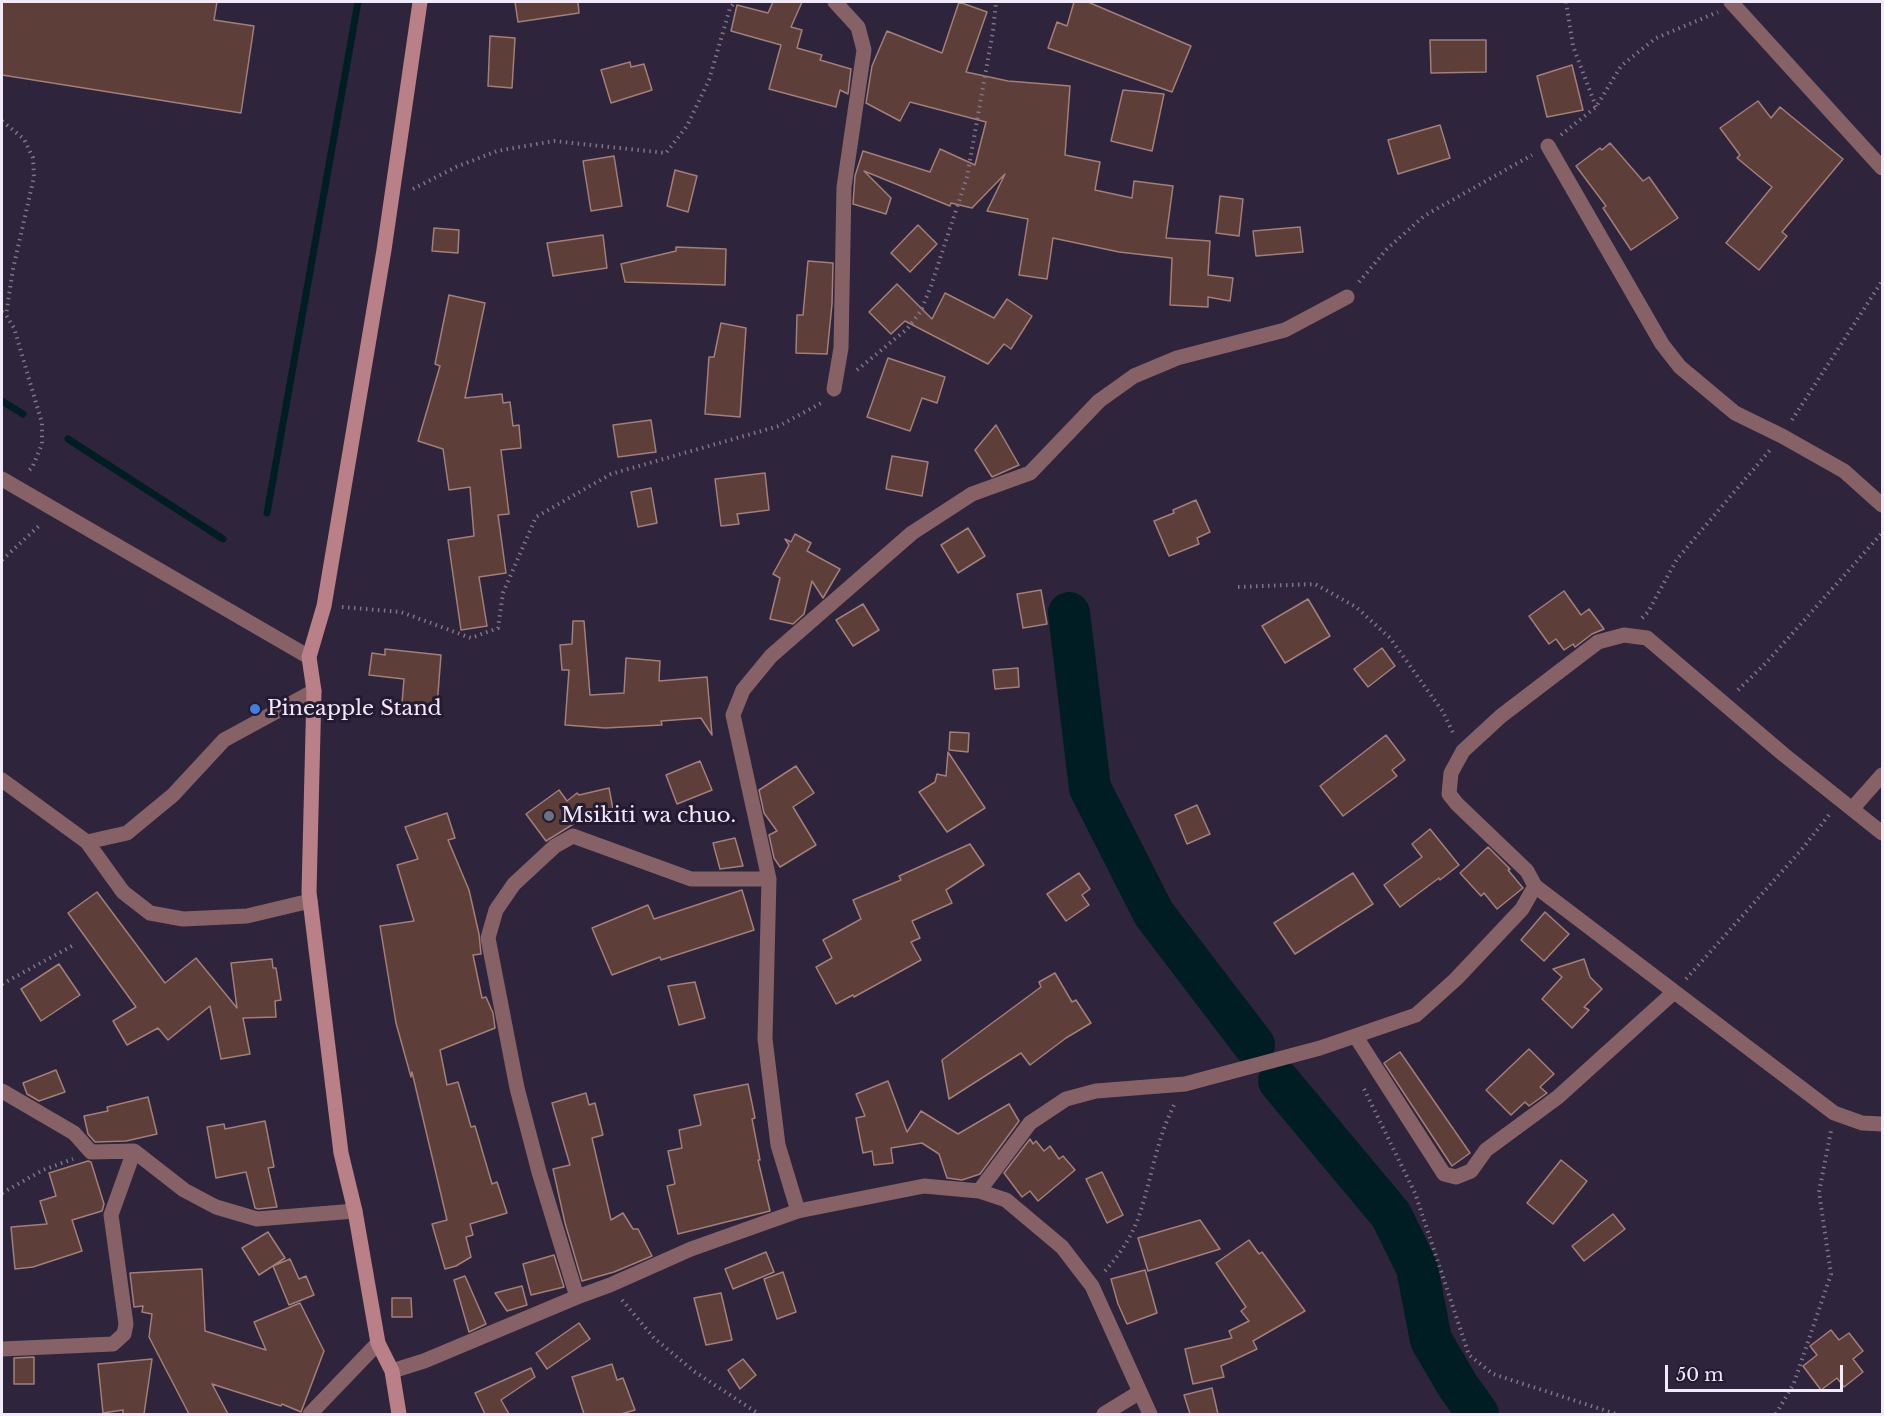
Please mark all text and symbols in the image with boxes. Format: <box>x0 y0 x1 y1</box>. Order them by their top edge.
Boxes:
place label: Pineapple Stand <box>267 696 442 722</box>
marker: Pineapple Stand <box>248 702 262 716</box>
place label: Msikiti wa chuo. <box>561 803 736 829</box>
marker: Msikiti wa chuo. <box>542 809 556 823</box>
scale bar <box>1668 1353 1846 1391</box>
text: 50 m <box>1676 1364 1724 1386</box>

